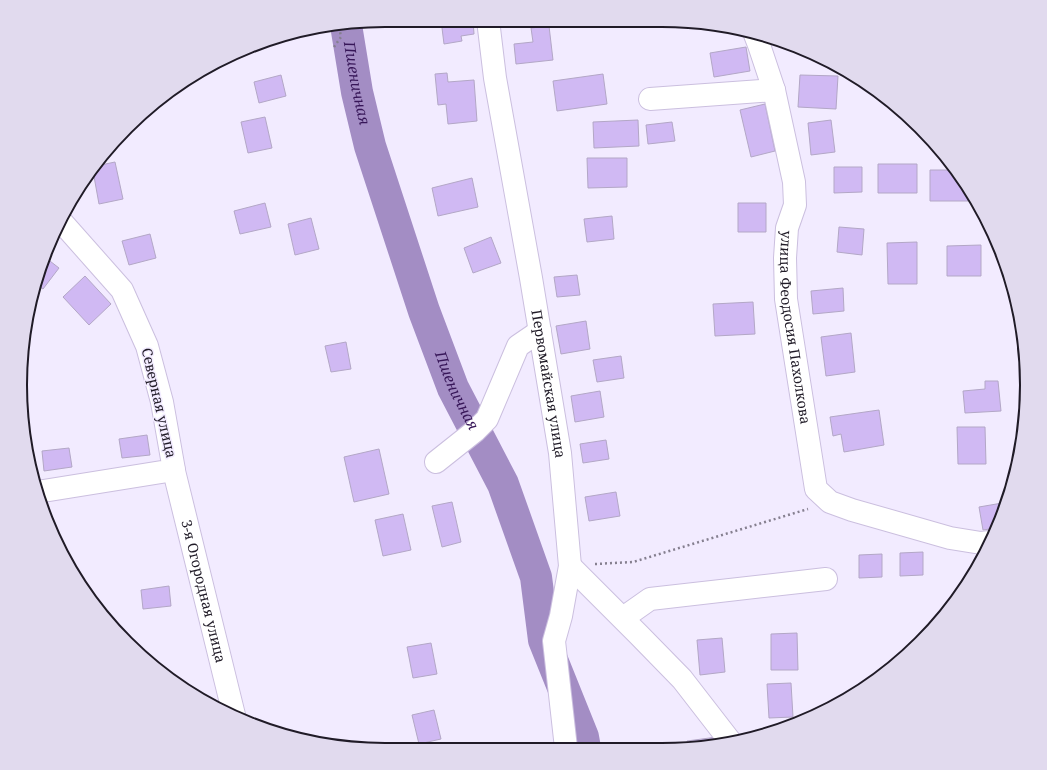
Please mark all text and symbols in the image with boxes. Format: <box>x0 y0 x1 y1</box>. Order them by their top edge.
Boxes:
water label: Пшеничная <box>340 39 376 127</box>
street label: улица Феодосия Пахолкова <box>776 230 816 425</box>
street label: Первомайская улица <box>527 308 570 459</box>
street label: Северная улица <box>138 346 181 460</box>
water label: Пшеничная <box>431 347 484 433</box>
street label: 3-я Огородная улица <box>177 518 231 665</box>

